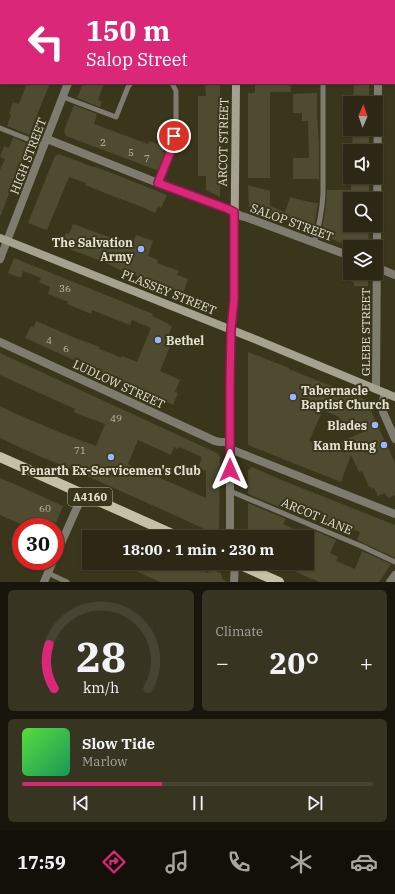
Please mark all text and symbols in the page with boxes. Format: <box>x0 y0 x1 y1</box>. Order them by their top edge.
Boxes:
text: 150 m <box>86 12 170 49</box>
icon: left <box>20 16 72 68</box>
text: Salop Street <box>86 48 188 71</box>
north arrow <box>343 96 383 136</box>
map controls <box>343 96 383 280</box>
street label: ARCOT STREET <box>215 97 231 187</box>
street label: HIGH STREET <box>7 116 49 196</box>
pin <box>157 119 191 153</box>
icon: arrive <box>163 125 185 147</box>
house number: 2 <box>100 136 106 149</box>
button: sound <box>343 144 383 184</box>
house number: 5 <box>128 146 134 159</box>
house number: 7 <box>144 152 150 165</box>
button: search <box>343 192 383 232</box>
street label: SALOP STREET <box>249 200 336 244</box>
place label: The Salvation Army <box>52 235 133 264</box>
button: layers <box>343 240 383 280</box>
marker: The Salvation Army <box>136 244 146 254</box>
street label: PLASSEY STREET <box>119 266 219 318</box>
house number: 36 <box>59 282 71 295</box>
street label: GLEBE STREET <box>358 288 373 376</box>
place label: Bethel <box>166 333 204 348</box>
house number: 4 <box>46 334 52 347</box>
marker: Bethel <box>153 335 163 345</box>
house number: 6 <box>63 342 69 355</box>
street label: LUDLOW STREET <box>71 356 168 412</box>
place label: Tabernacle Baptist Church <box>301 383 390 412</box>
marker: Tabernacle Baptist Church <box>288 392 298 402</box>
house number: 49 <box>110 412 122 425</box>
place label: Blades <box>327 418 367 433</box>
marker: Blades <box>370 420 380 430</box>
place label: Kam Hung <box>313 438 376 453</box>
marker: Kam Hung <box>379 440 389 450</box>
house number: 71 <box>74 444 86 457</box>
position arrow <box>209 449 251 491</box>
marker: Penarth Ex-Servicemen's Club <box>106 452 116 462</box>
place label: Penarth Ex-Servicemen's Club <box>21 463 201 478</box>
road number: A4160 <box>68 488 112 506</box>
street label: ARCOT LANE <box>279 494 355 538</box>
house number: 60 <box>39 502 51 515</box>
speed limit sign: 30 <box>12 518 64 570</box>
text: 18:00 · 1 min · 230 m <box>122 540 274 559</box>
text: Climate <box>216 623 263 640</box>
text: 28 <box>76 628 126 682</box>
text: 20° <box>269 643 319 682</box>
text: − <box>216 648 229 677</box>
text: + <box>360 648 373 677</box>
text: km/h <box>83 677 119 696</box>
text: Slow Tide <box>82 734 155 753</box>
text: Marlow <box>82 753 127 770</box>
icon: previous <box>70 792 92 814</box>
icon: pause <box>187 792 209 814</box>
icon: next <box>304 792 326 814</box>
icon: directions <box>100 848 128 876</box>
icon: music <box>163 848 191 876</box>
icon: phone <box>225 848 253 876</box>
icon: climate <box>287 848 315 876</box>
icon: car <box>350 848 378 876</box>
text: 17:59 <box>17 851 66 874</box>

